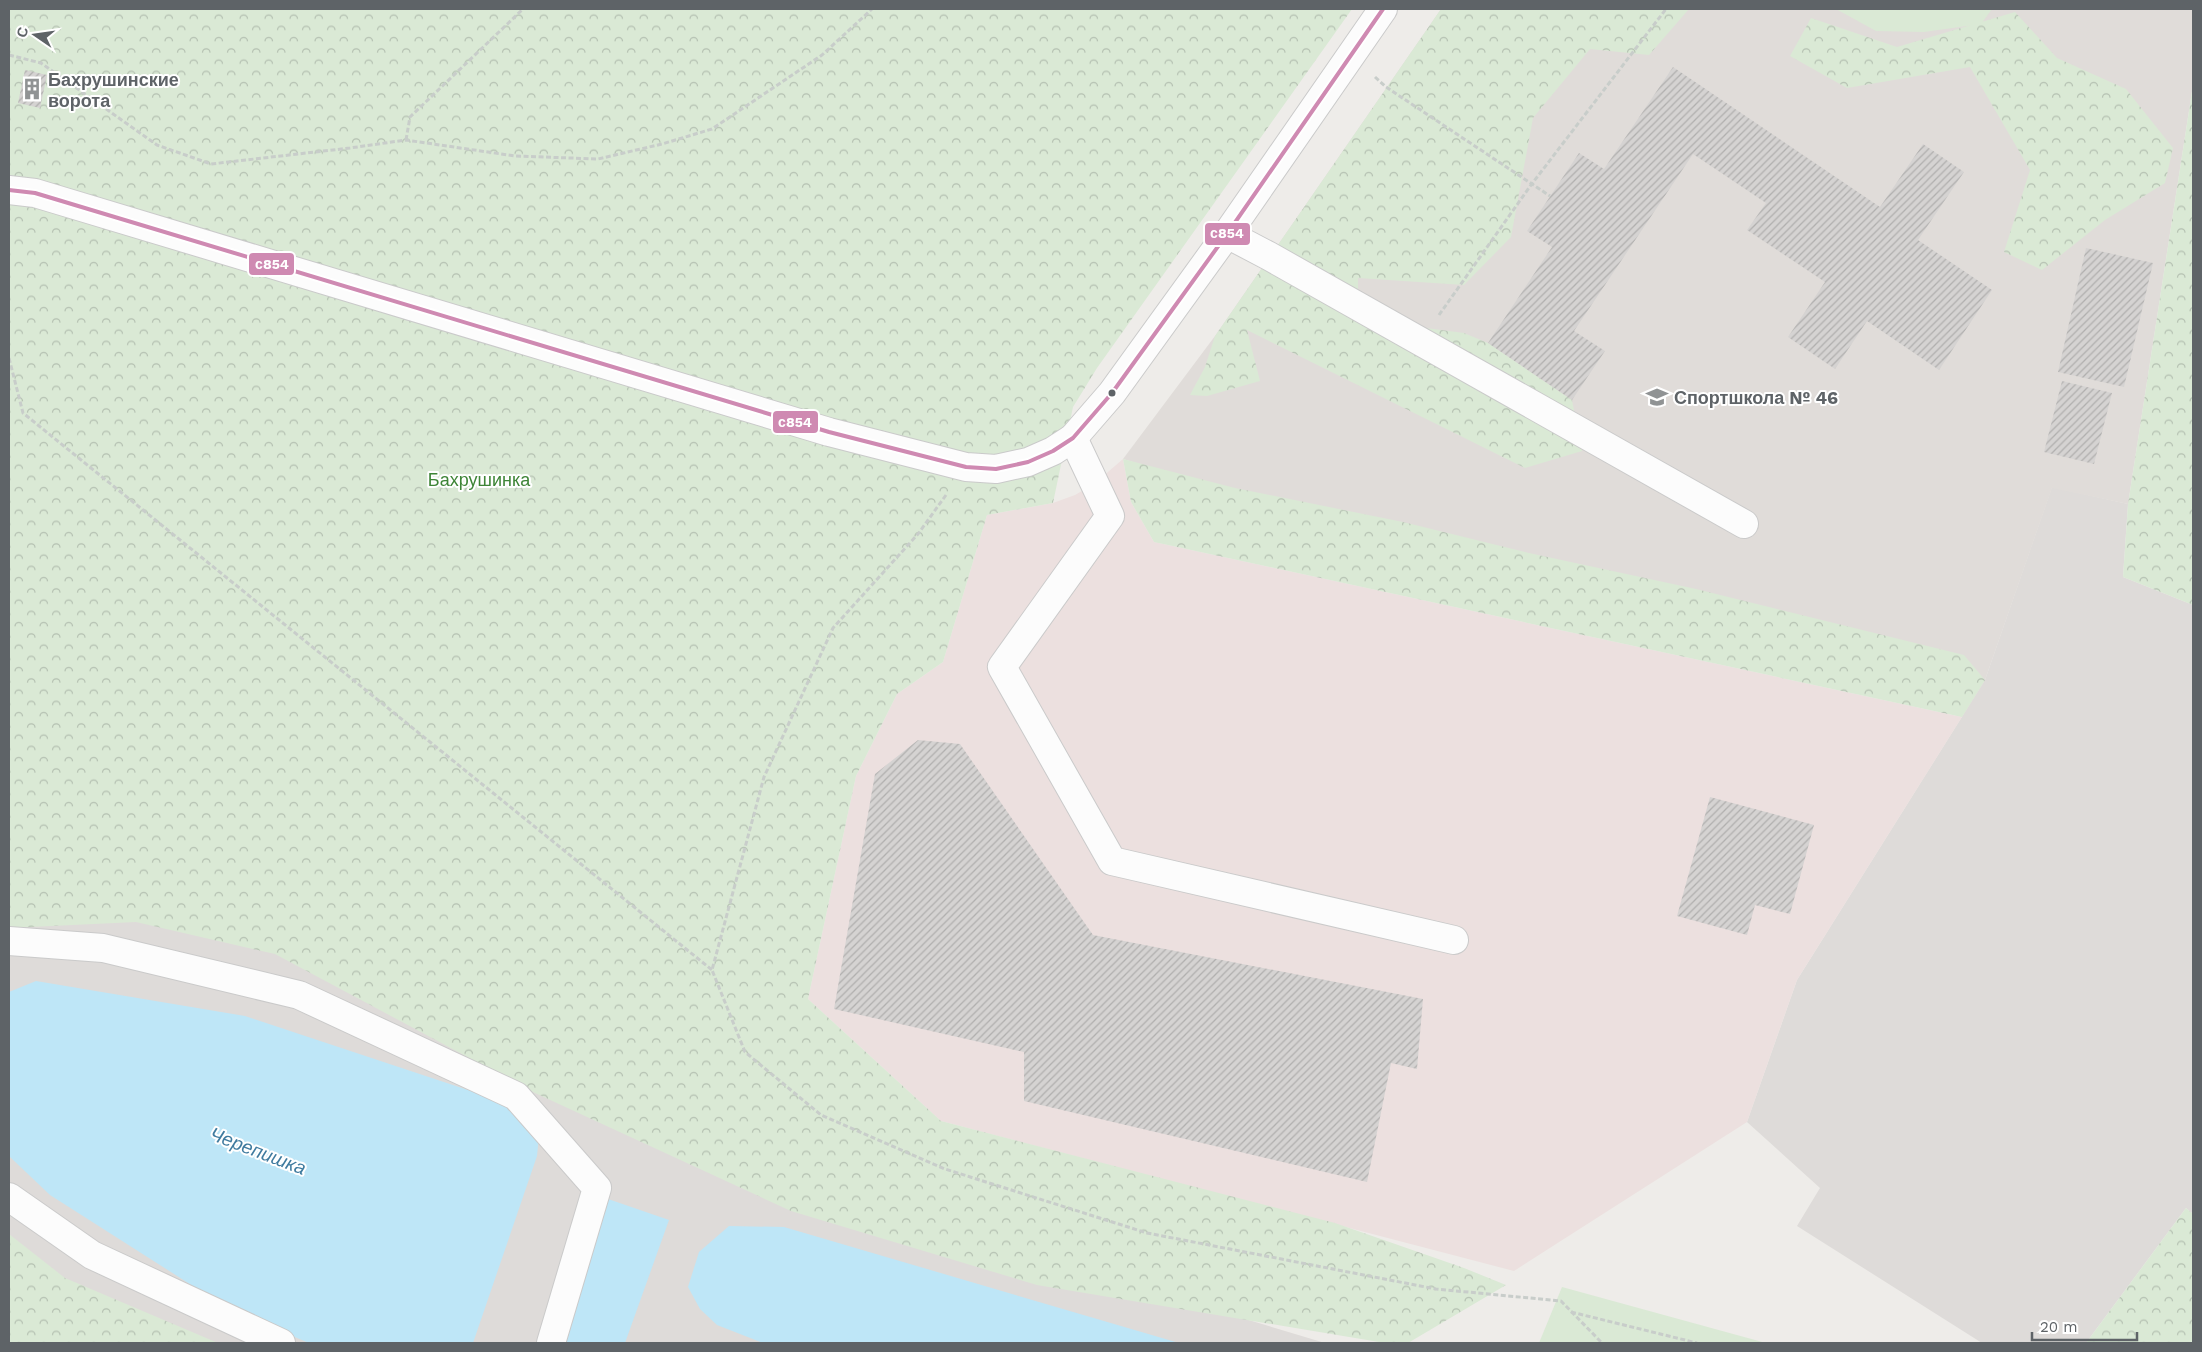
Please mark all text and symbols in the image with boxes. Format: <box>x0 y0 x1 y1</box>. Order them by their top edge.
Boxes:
north arrow <box>10 10 60 60</box>
text: С <box>13 25 31 39</box>
place label: Бахрушинские ворота <box>48 69 179 111</box>
building icon: Бахрушинские ворота <box>19 76 45 102</box>
line badge: с854 <box>1204 222 1251 246</box>
text: с854 <box>1210 225 1244 241</box>
line badge: с854 <box>248 252 295 276</box>
text: с854 <box>255 256 289 272</box>
school or university icon: Спортшкола № 46 <box>1644 384 1670 410</box>
place label: Спортшкола № 46 <box>1674 387 1838 408</box>
unlabelled marker <box>1107 388 1117 398</box>
line badge: с854 <box>772 410 819 434</box>
text: с854 <box>778 414 812 430</box>
park label: Бахрушинка <box>428 469 531 490</box>
water label: Черепишка <box>207 1122 309 1180</box>
scale bar <box>2032 1310 2137 1342</box>
text: 20 m <box>2040 1318 2078 1336</box>

